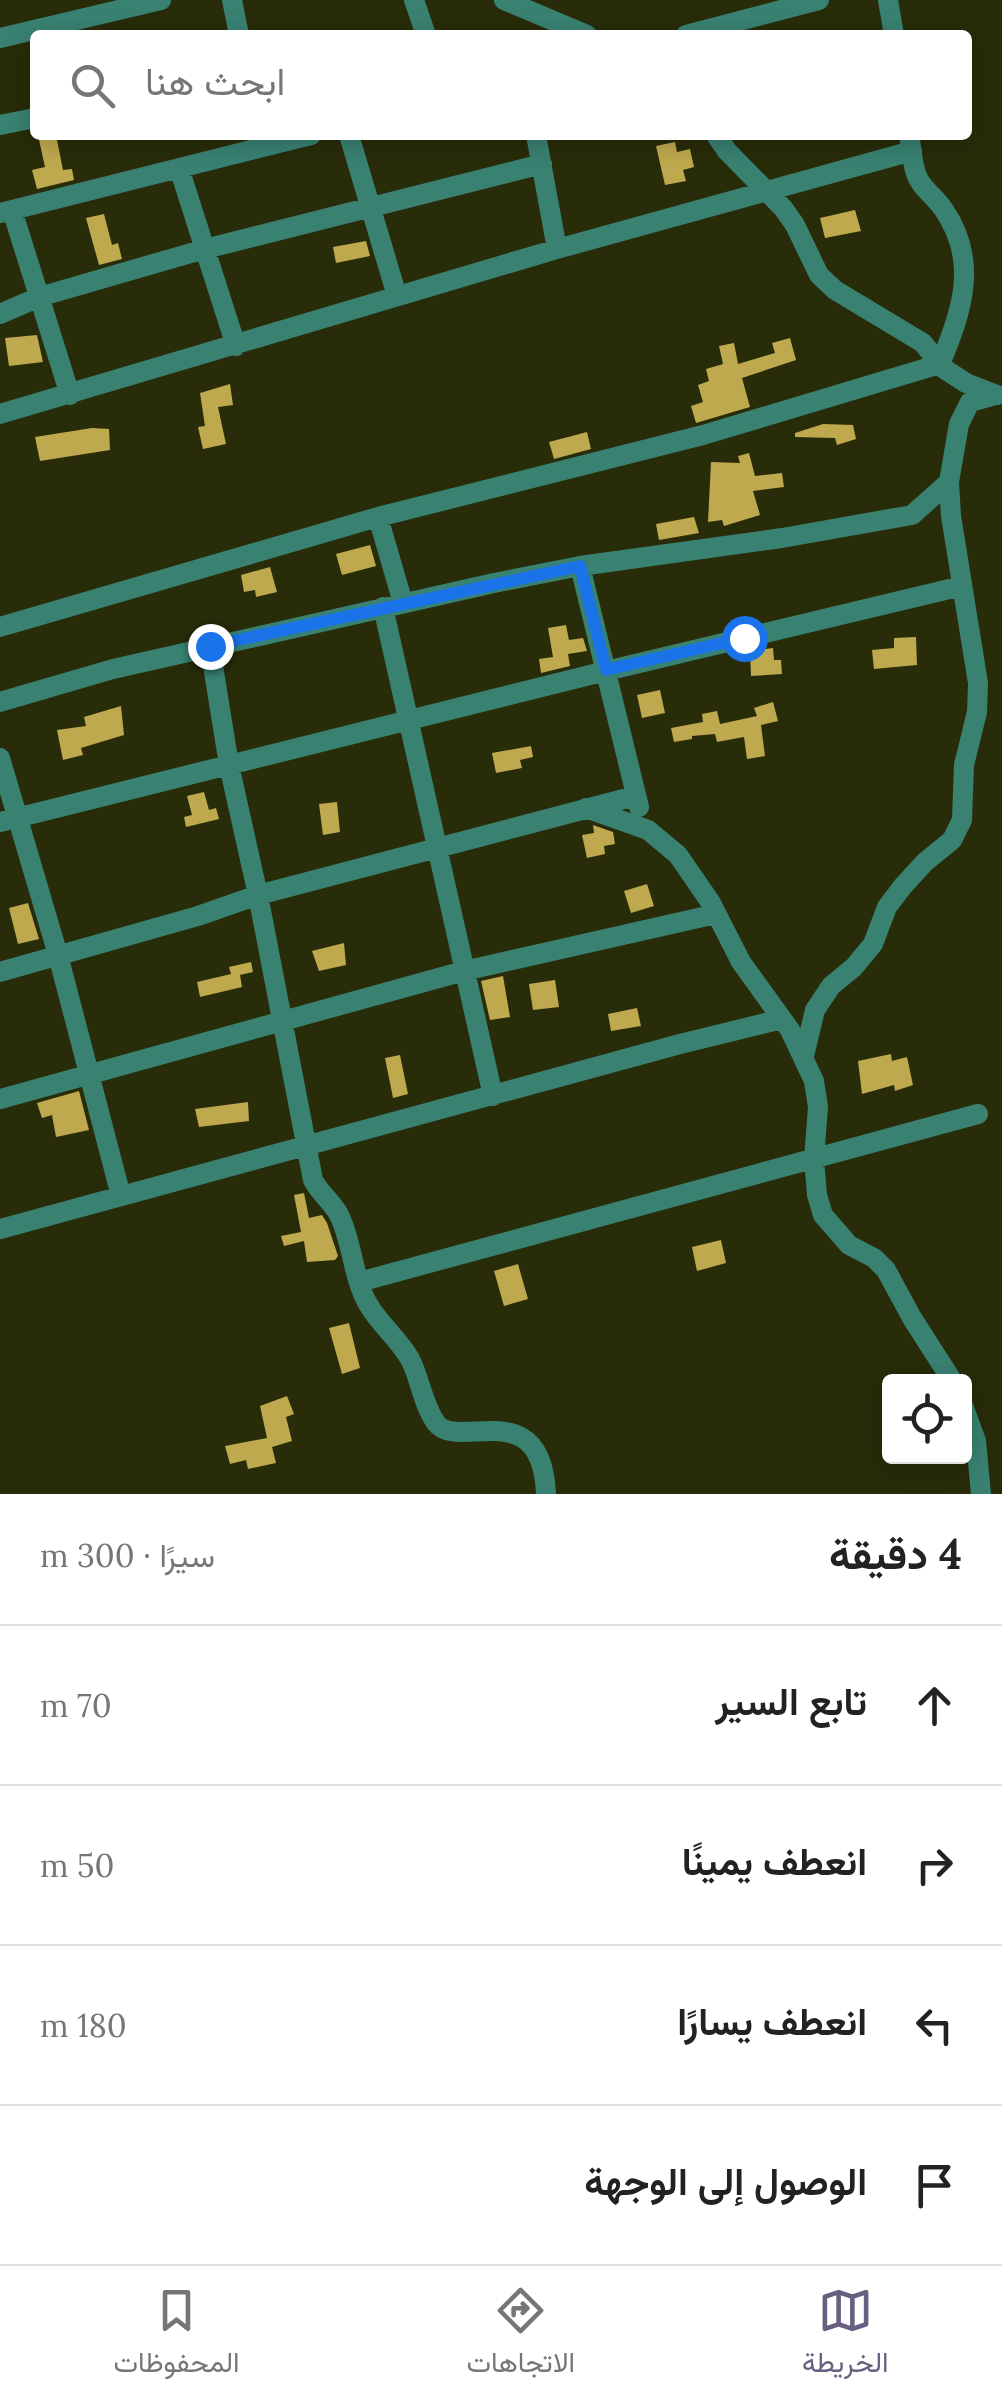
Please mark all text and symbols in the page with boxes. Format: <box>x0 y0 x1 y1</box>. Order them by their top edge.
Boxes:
search box <box>30 30 972 140</box>
text: ابحث هنا <box>145 57 285 105</box>
icon: search <box>65 58 120 113</box>
route start <box>722 616 768 662</box>
route end <box>188 624 234 670</box>
map controls <box>882 1374 972 1464</box>
button: locate <box>882 1374 972 1464</box>
text: 4 دقيقة <box>829 1527 962 1581</box>
text: سيرًا · 300 m <box>40 1535 215 1576</box>
text: تابع السير <box>715 1677 867 1725</box>
icon: ahead <box>907 1678 962 1733</box>
text: 70 m <box>40 1685 112 1726</box>
text: انعطف يمينًا <box>682 1837 867 1885</box>
icon: right <box>907 1838 962 1893</box>
text: 50 m <box>40 1845 114 1886</box>
text: انعطف يسارًا <box>677 1997 867 2045</box>
icon: left <box>907 1998 962 2053</box>
text: 180 m <box>40 2005 127 2046</box>
text: الوصول إلى الوجهة <box>584 2157 867 2205</box>
icon: arrive <box>907 2158 962 2213</box>
tab: المحفوظات <box>113 2283 240 2387</box>
tab: الاتجاهات <box>466 2283 575 2387</box>
tab: الخريطة <box>802 2283 889 2387</box>

